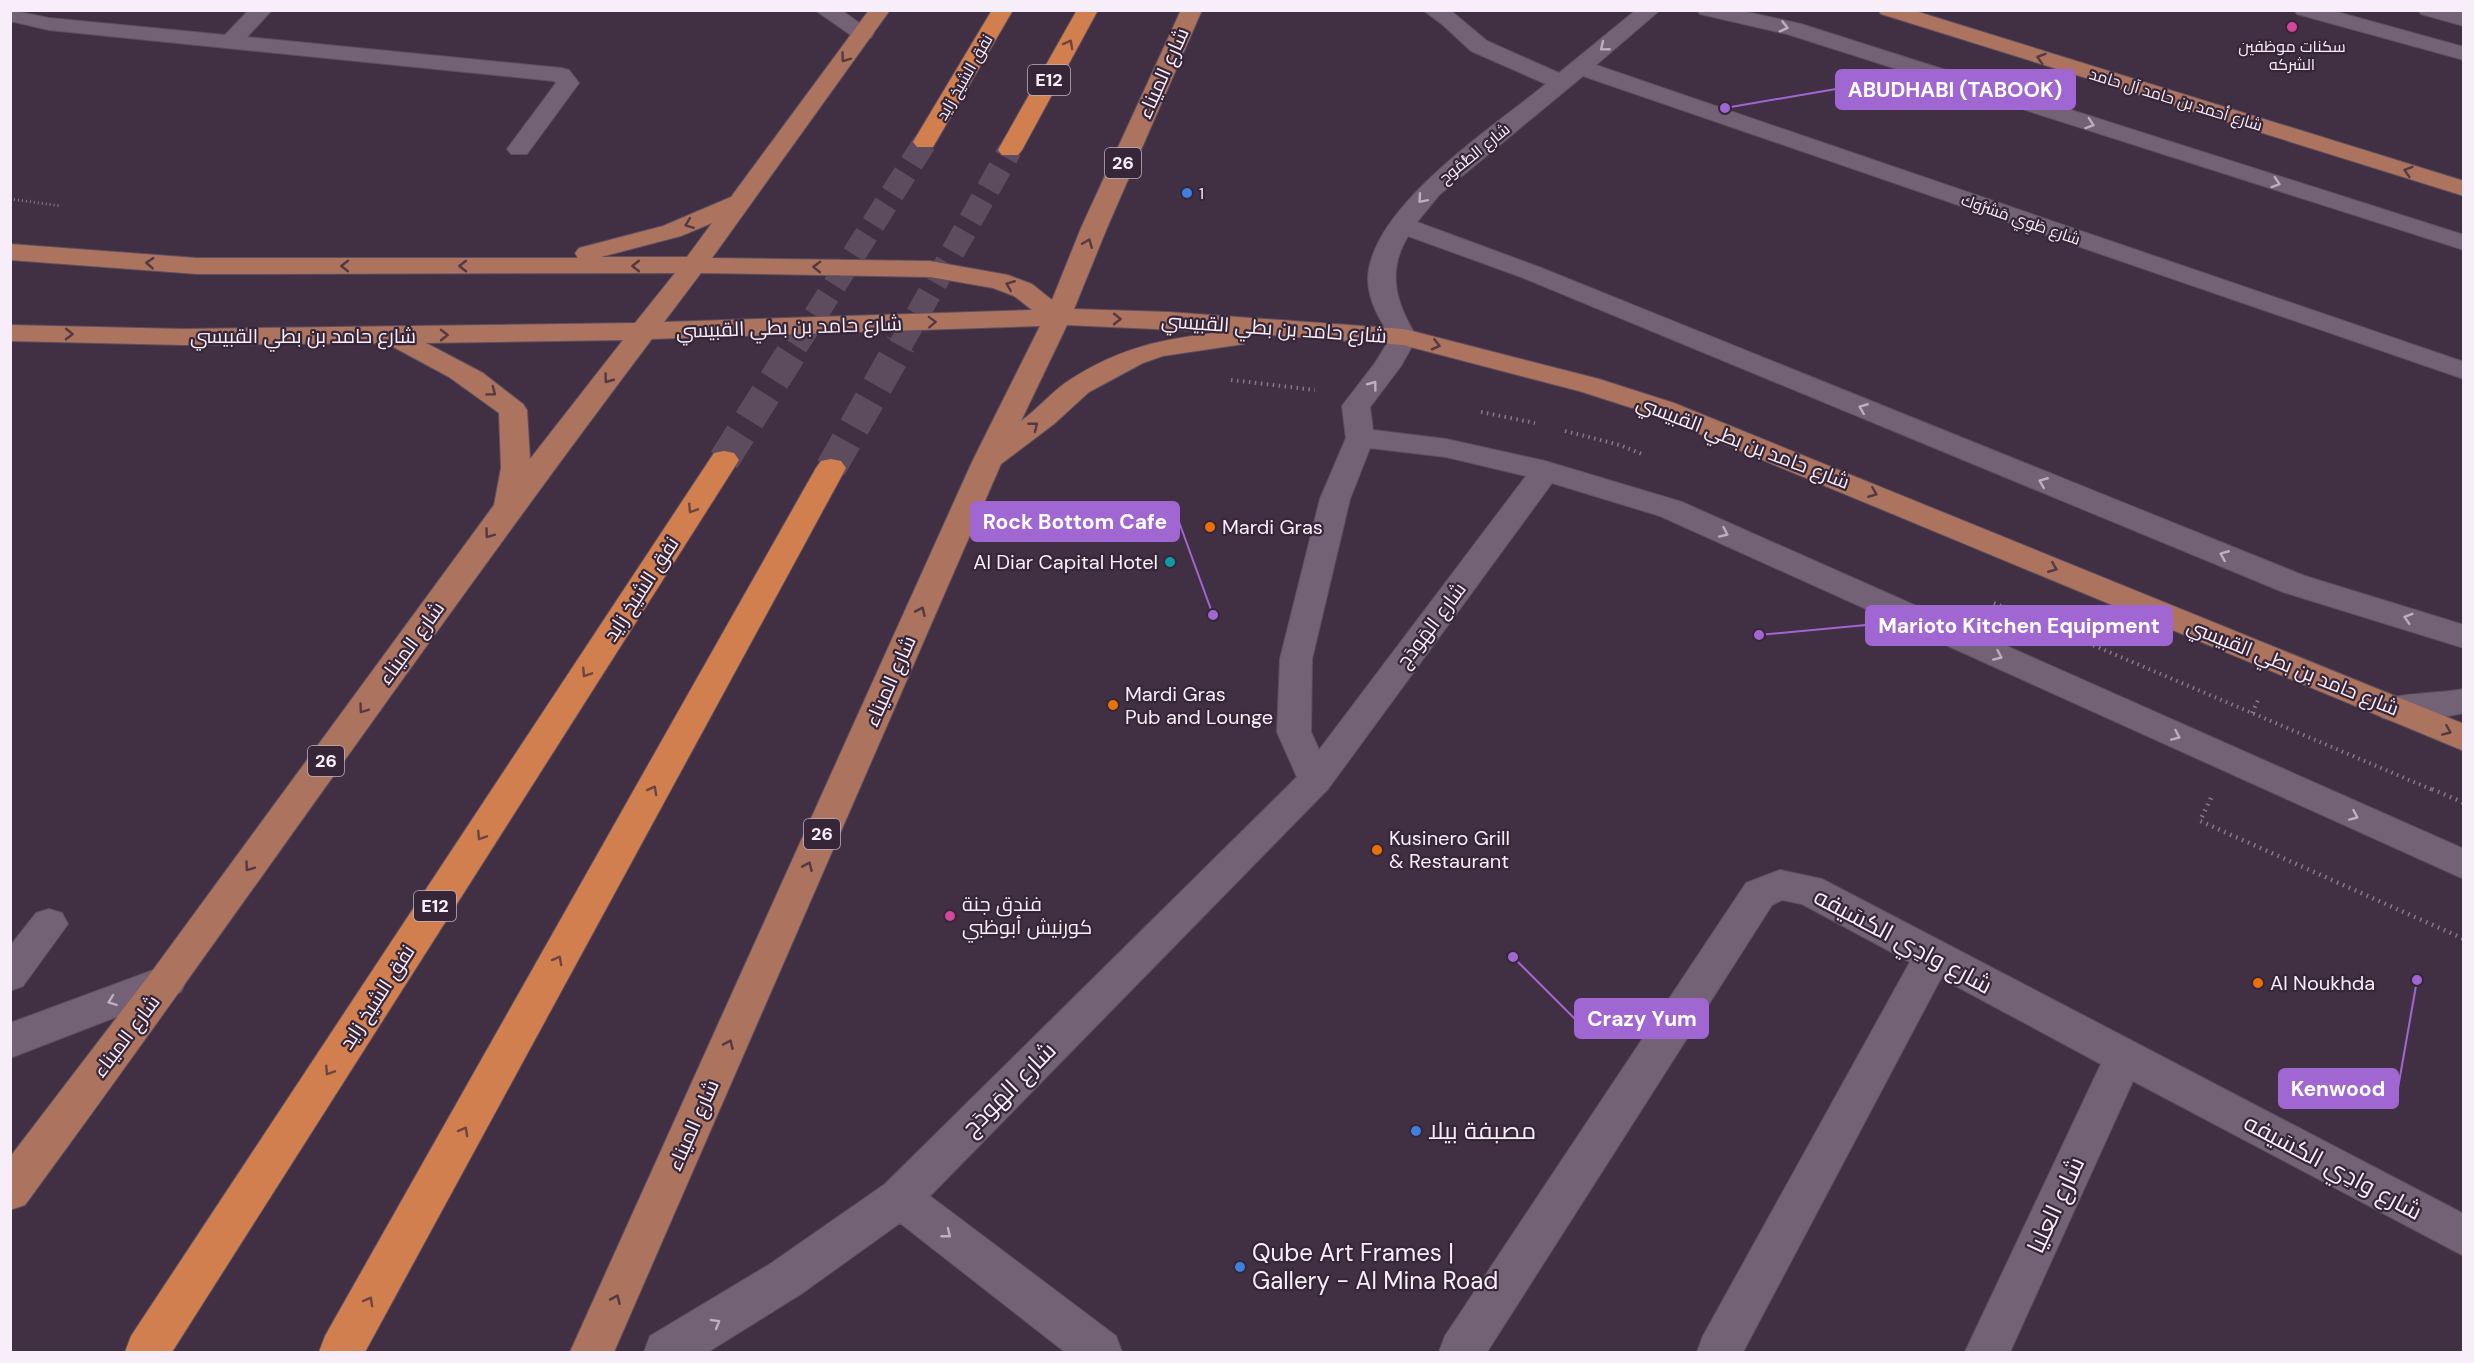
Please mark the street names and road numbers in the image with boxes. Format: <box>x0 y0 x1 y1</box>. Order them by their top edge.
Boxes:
street label: شارع الميناء <box>1131 23 1196 123</box>
street label: نفق الشيخ زايد <box>931 30 998 125</box>
street label: شارع أحمد بن حامد آل حامد <box>2086 63 2265 137</box>
road number: E12 <box>1028 65 1070 95</box>
street label: شارع الطُّمُوح <box>1435 118 1515 189</box>
road number: 26 <box>1105 148 1141 178</box>
street label: شارع طَوِي مَشرُوك <box>1957 189 2083 253</box>
street label: شارع حامد بن بطي القبيسي <box>1160 307 1388 352</box>
street label: شارع حامد بن بطي القبيسي <box>675 310 903 347</box>
street label: شارع حامد بن بطي القبيسي <box>190 323 416 352</box>
street label: شارع حامد بن بطي القبيسي <box>1632 389 1853 497</box>
street label: نفق الشيخ زايد <box>597 532 685 647</box>
street label: شارع الهَودَج <box>1390 577 1473 674</box>
street label: شارع الميناء <box>372 596 451 690</box>
street label: شارع حامد بن بطي القبيسي <box>2182 613 2403 724</box>
street label: شارع الميناء <box>858 631 923 731</box>
road number: 26 <box>308 746 344 776</box>
road number: 26 <box>804 819 840 849</box>
street label: شارع وادِي الكسَيفه <box>1807 880 1998 1003</box>
road number: E12 <box>414 891 456 921</box>
street label: نفق الشيخ زايد <box>333 940 421 1055</box>
street label: شارع الميناء <box>86 989 166 1083</box>
street label: شارع الهَودَج <box>955 1035 1063 1143</box>
street label: شارع الميناء <box>661 1075 726 1175</box>
street label: شارع وادِي الكسَيفه <box>2237 1106 2428 1229</box>
street label: شارع العليا <box>2020 1152 2092 1258</box>

